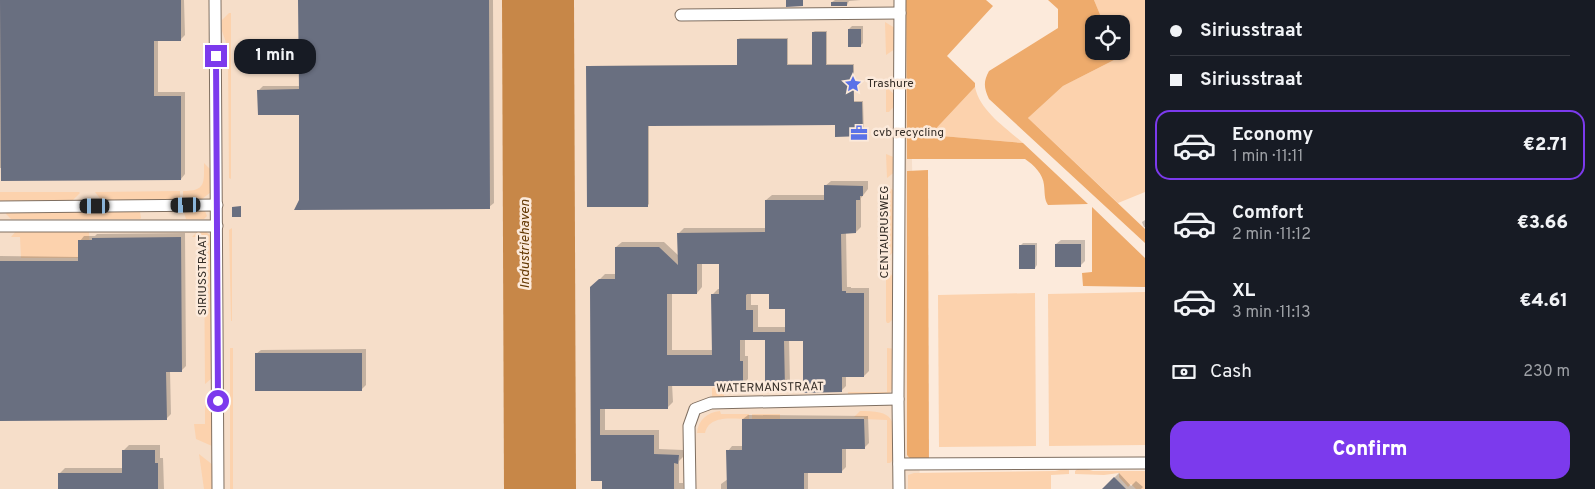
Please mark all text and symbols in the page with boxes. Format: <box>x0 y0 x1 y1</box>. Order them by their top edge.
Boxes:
map controls <box>1085 15 1130 60</box>
button: locate <box>1085 15 1130 60</box>
text: Siriusstraat <box>1200 19 1303 43</box>
callout: 1 min <box>234 38 316 74</box>
route end <box>205 45 227 67</box>
text: 1 min <box>255 46 295 66</box>
text: Siriusstraat <box>1200 68 1303 92</box>
place icon: Trashure <box>843 74 863 94</box>
place label: Trashure <box>867 76 914 92</box>
office icon: cvb recycling <box>849 123 869 143</box>
icon: car <box>1172 123 1217 168</box>
text: Economy <box>1232 123 1313 147</box>
place label: cvb recycling <box>873 125 944 141</box>
text: €2.71 <box>1523 133 1568 157</box>
text: 1 min · 11:11 <box>1232 147 1303 167</box>
street label: CENTAURUSWEG <box>877 186 893 278</box>
car <box>170 197 201 213</box>
car <box>80 199 110 214</box>
water label: Industriehaven <box>517 199 534 289</box>
icon: car <box>1172 201 1217 246</box>
text: Comfort <box>1232 201 1304 225</box>
text: €3.66 <box>1517 211 1568 235</box>
text: 2 min · 11:12 <box>1232 225 1311 245</box>
street label: SIRIUSSTRAAT <box>195 235 211 315</box>
icon: car <box>1172 279 1217 324</box>
text: XL <box>1232 279 1255 303</box>
text: €4.61 <box>1519 289 1568 313</box>
text: 3 min · 11:13 <box>1232 303 1311 323</box>
icon: cash <box>1170 358 1198 386</box>
text: Cash <box>1210 360 1252 384</box>
text: 230 m <box>1523 362 1570 382</box>
street label: WATERMANSTRAAT <box>716 379 824 397</box>
route start <box>207 390 229 412</box>
button: Confirm <box>1170 421 1570 479</box>

